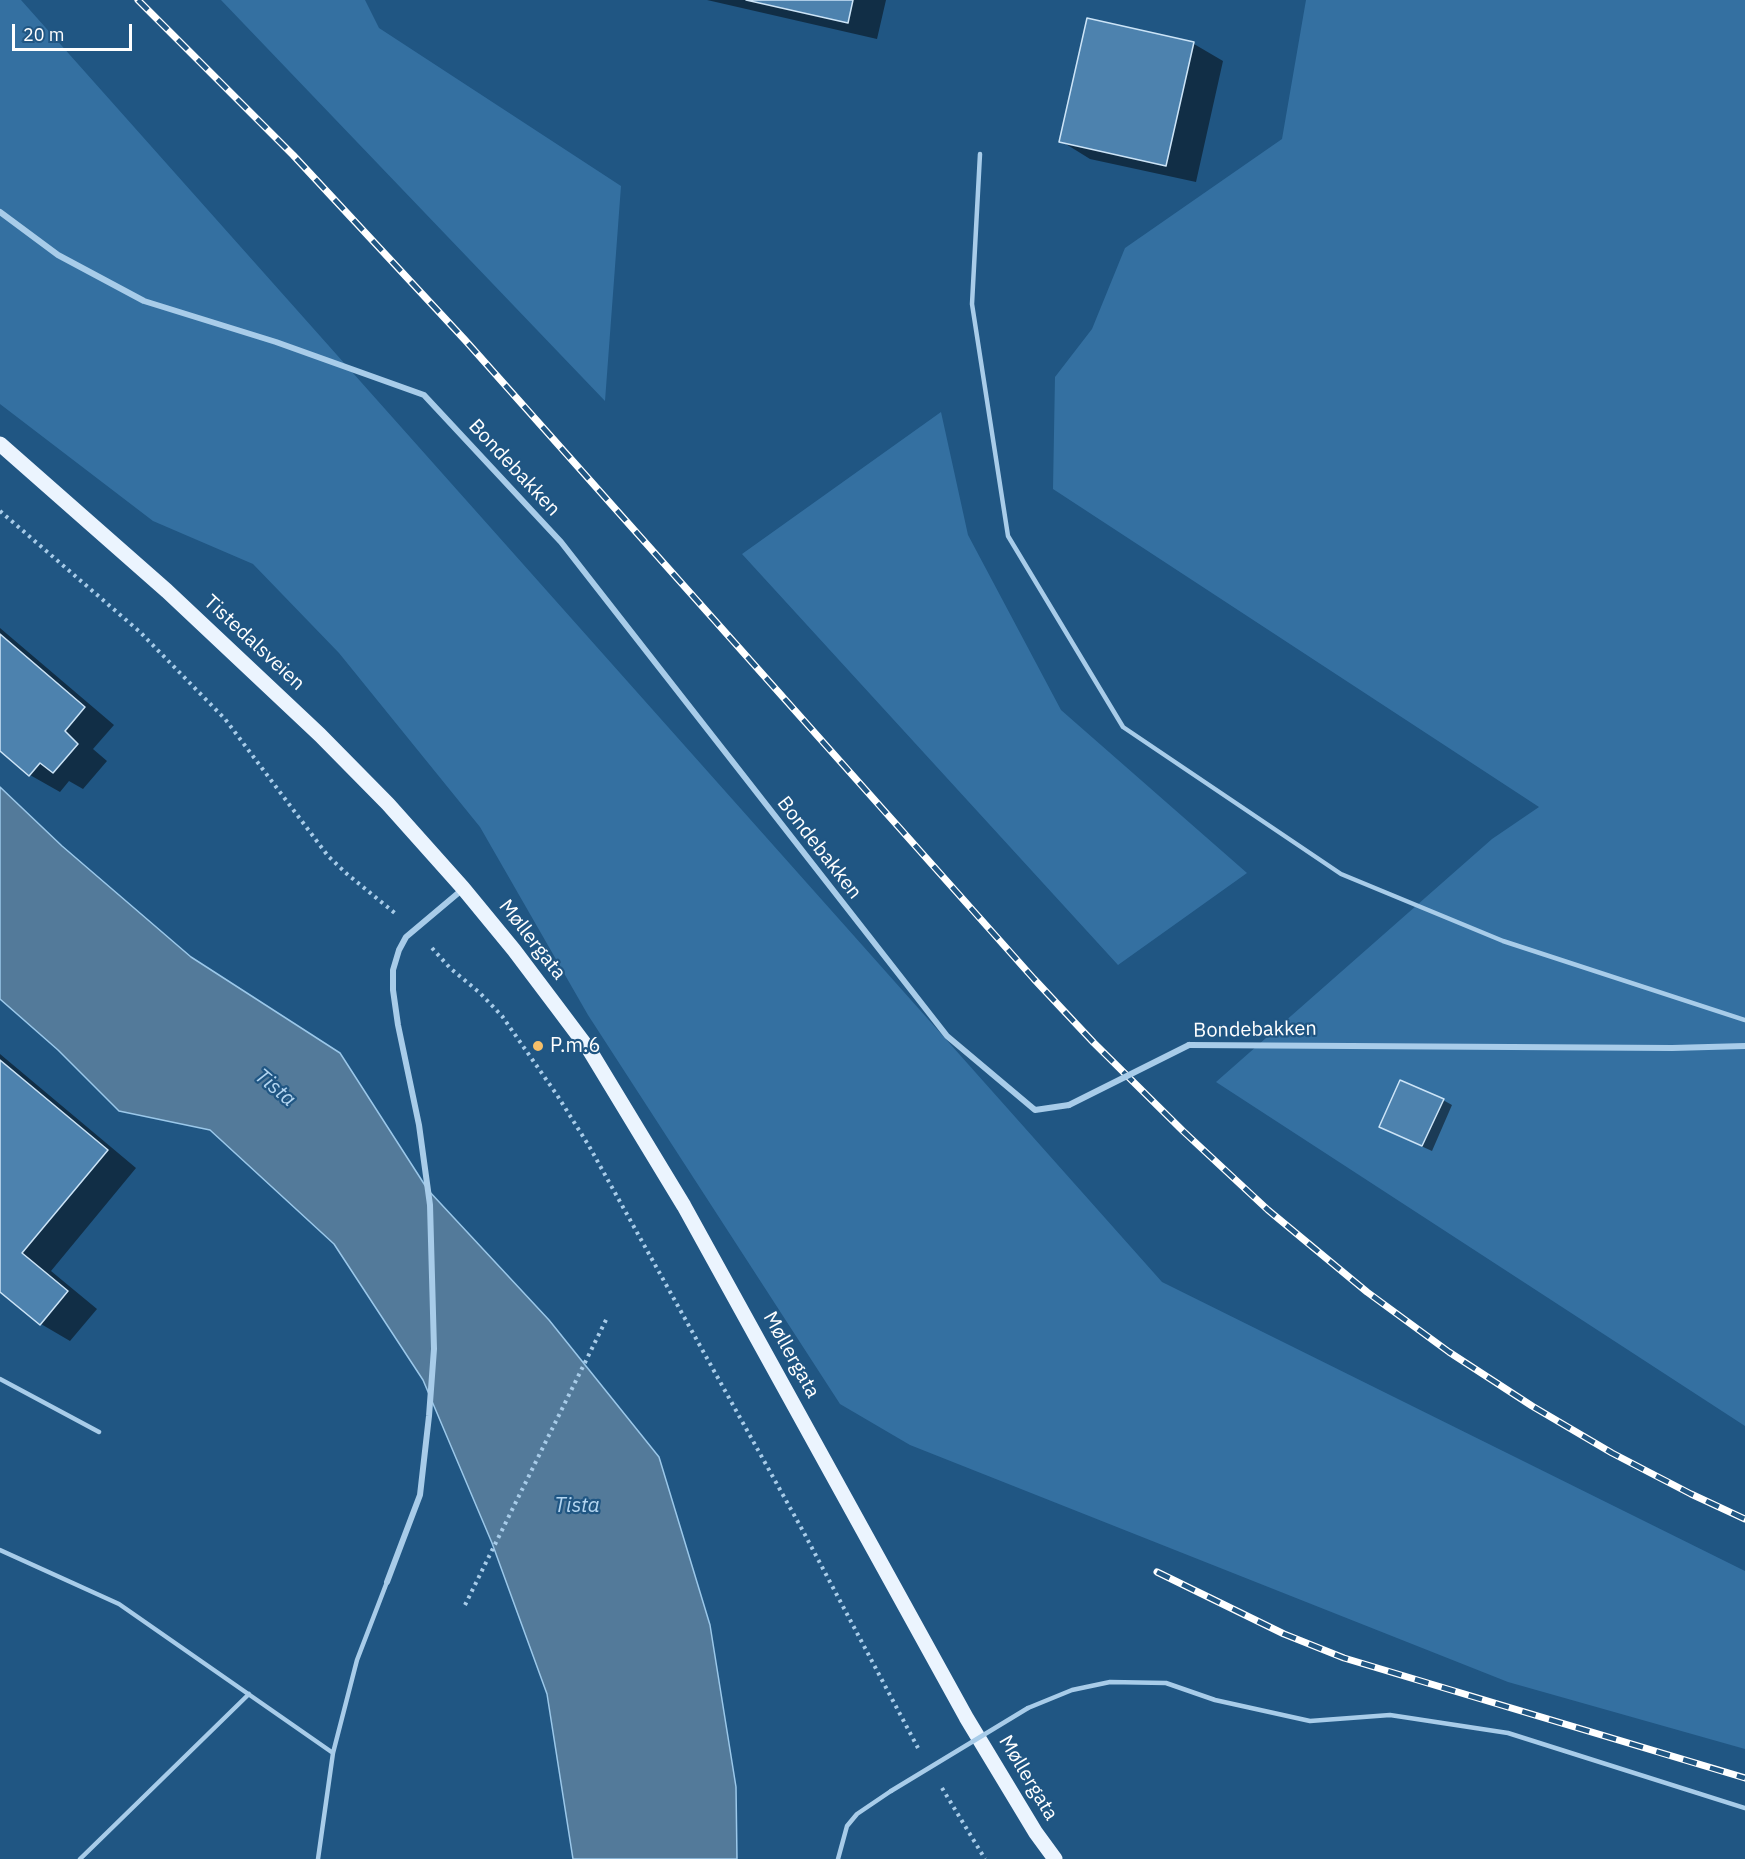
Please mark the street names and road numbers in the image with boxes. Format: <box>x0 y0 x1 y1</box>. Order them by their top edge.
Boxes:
street label: Bondebakken <box>463 415 565 521</box>
street label: Tistedalsveien <box>199 590 309 696</box>
street label: Bondebakken <box>772 792 866 904</box>
street label: Møllergata <box>493 895 571 985</box>
street label: Bondebakken <box>1193 1017 1317 1043</box>
street label: Møllergata <box>757 1308 825 1402</box>
street label: Møllergata <box>993 1731 1063 1825</box>

